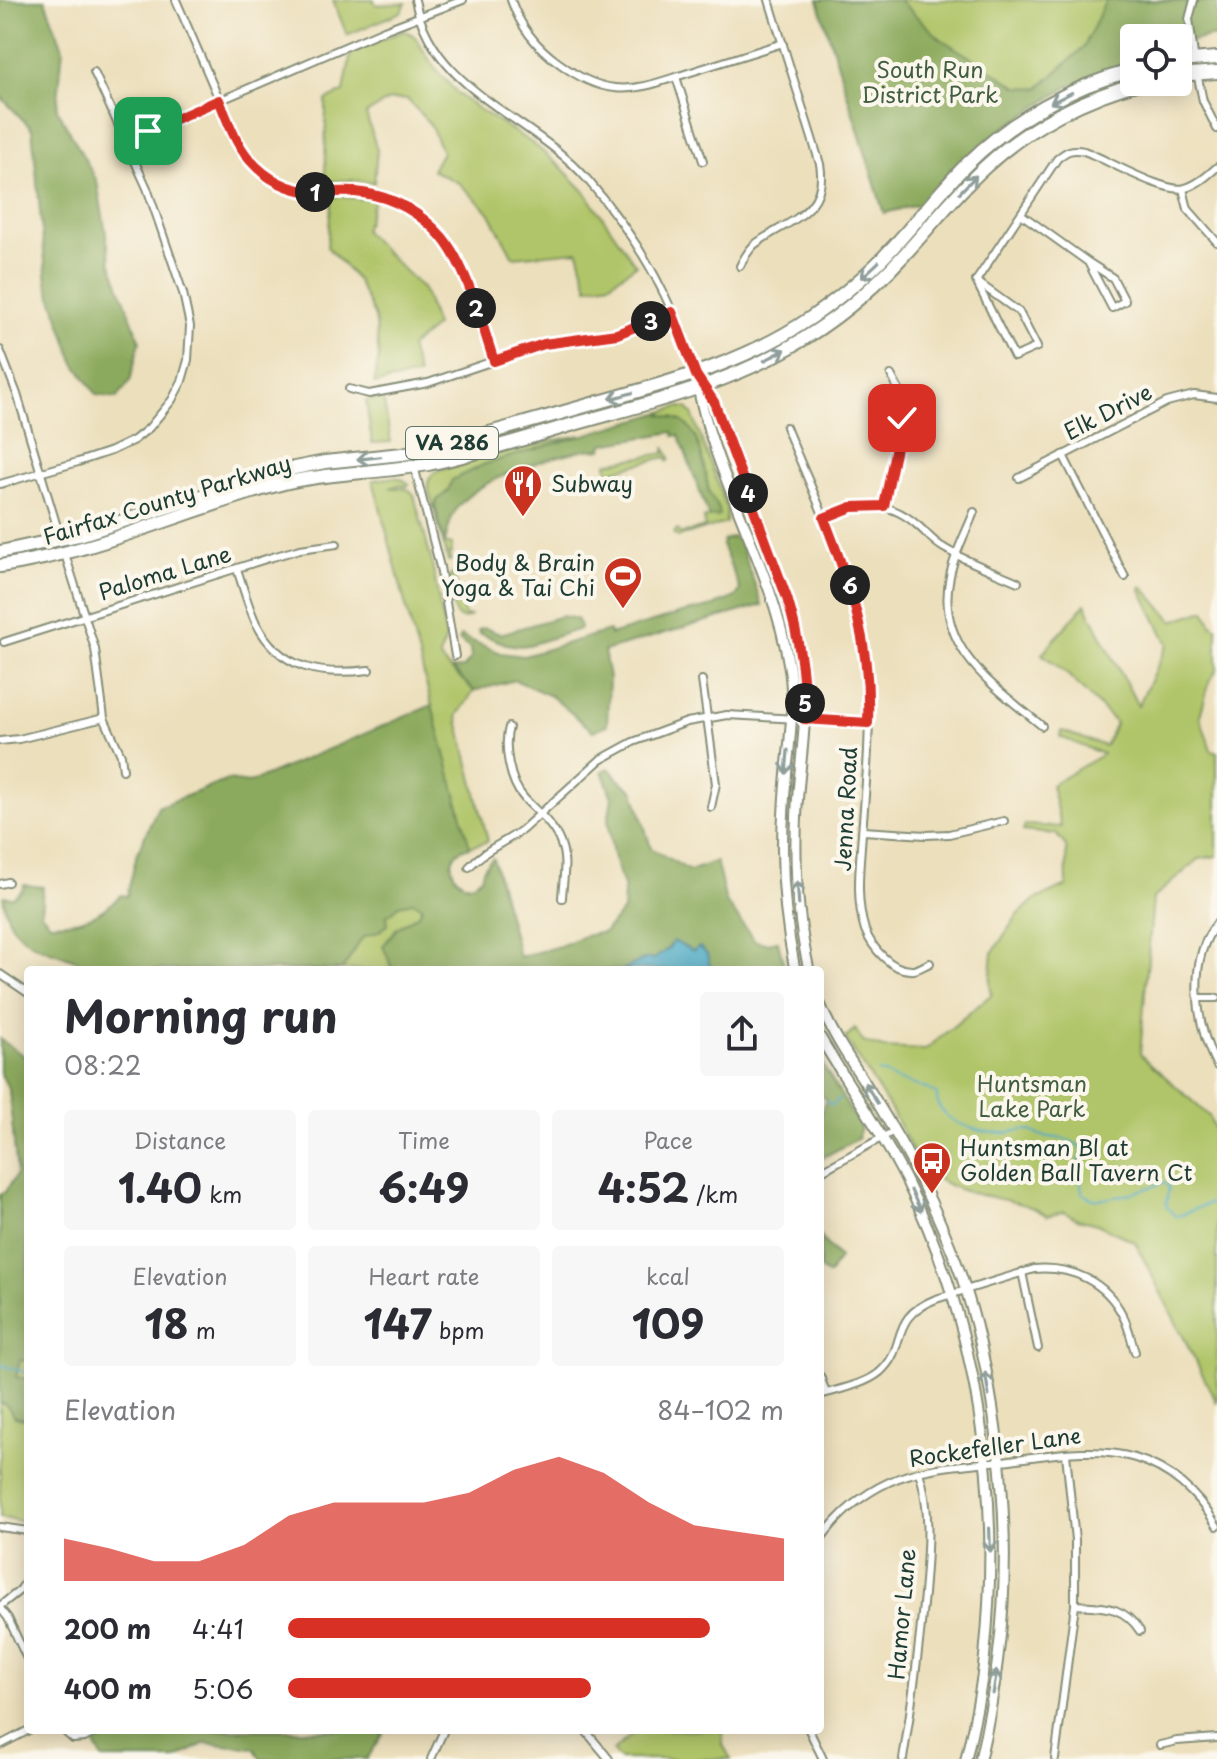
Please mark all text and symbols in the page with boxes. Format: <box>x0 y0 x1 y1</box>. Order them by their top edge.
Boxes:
map controls <box>1120 24 1192 96</box>
button: locate <box>1120 24 1192 96</box>
park label: South Run District Park <box>862 52 998 110</box>
one-way arrow <box>1050 90 1074 106</box>
pin <box>114 97 182 165</box>
icon: arrive <box>126 109 170 153</box>
pin: 1 <box>295 172 335 212</box>
text: 1 <box>310 175 320 208</box>
one-way arrow <box>958 175 977 194</box>
one-way arrow <box>860 261 880 279</box>
pin: 2 <box>456 288 496 328</box>
text: 2 <box>468 291 484 324</box>
pin: 3 <box>631 301 671 341</box>
text: 3 <box>644 304 658 337</box>
one-way arrow <box>763 347 787 363</box>
street label: Elk Drive <box>1057 374 1157 447</box>
pin <box>868 384 936 452</box>
one-way arrow <box>608 389 634 404</box>
icon: check <box>880 396 924 440</box>
road number: VA 286 <box>406 427 498 459</box>
street label: Fairfax County Parkway <box>38 445 295 552</box>
one-way arrow <box>356 451 383 466</box>
restaurant icon: Subway <box>502 463 544 518</box>
place label: Subway <box>551 466 633 499</box>
pin: 4 <box>728 473 768 513</box>
text: 4 <box>741 476 755 509</box>
street label: Paloma Lane <box>94 536 235 607</box>
place label: Body & Brain Yoga & Tai Chi <box>441 545 595 603</box>
sports icon: Body & Brain Yoga & Tai Chi <box>602 555 644 610</box>
pin: 6 <box>830 565 870 605</box>
text: 6 <box>842 568 858 601</box>
pin: 5 <box>785 683 825 723</box>
text: 5 <box>798 686 812 719</box>
street label: Jenna Road <box>825 746 864 872</box>
one-way arrow <box>779 748 794 775</box>
one-way arrow <box>790 880 805 907</box>
text: Morning run <box>64 982 338 1048</box>
button: share <box>700 992 784 1076</box>
text: 08:22 <box>64 1045 142 1084</box>
park label: Huntsman Lake Park <box>977 1066 1087 1124</box>
one-way arrow <box>863 1082 879 1105</box>
text: Distance <box>134 1123 226 1156</box>
text: Time <box>398 1123 450 1156</box>
text: Pace <box>643 1123 693 1156</box>
place label: Huntsman Bl at Golden Ball Tavern Ct <box>960 1130 1192 1188</box>
bus stop icon: Huntsman Bl at Golden Ball Tavern Ct <box>911 1140 953 1195</box>
text: 1.40 <box>118 1156 202 1217</box>
text: 6:49 <box>379 1156 469 1217</box>
text: 4:52 <box>598 1156 689 1217</box>
text: km <box>202 1177 242 1210</box>
text: /km <box>689 1177 738 1210</box>
one-way arrow <box>909 1189 924 1213</box>
text: Elevation <box>133 1259 227 1292</box>
text: Heart rate <box>368 1259 480 1292</box>
text: kcal <box>646 1259 690 1292</box>
text: 18 <box>144 1292 189 1353</box>
text: 147 <box>363 1292 432 1353</box>
text: 109 <box>632 1292 704 1353</box>
text: m <box>189 1313 216 1346</box>
text: bpm <box>432 1313 485 1346</box>
one-way arrow <box>979 1372 994 1398</box>
text: Elevation <box>64 1390 176 1429</box>
text: 84–102 m <box>657 1390 784 1429</box>
street label: Rockefeller Lane <box>907 1417 1083 1474</box>
one-way arrow <box>983 1526 998 1553</box>
street label: Hamor Lane <box>878 1547 923 1681</box>
text: 200 m <box>64 1609 151 1648</box>
text: 4:41 <box>192 1609 244 1648</box>
text: 400 m <box>64 1669 152 1708</box>
text: 5:06 <box>192 1669 253 1708</box>
one-way arrow <box>988 1670 1003 1696</box>

